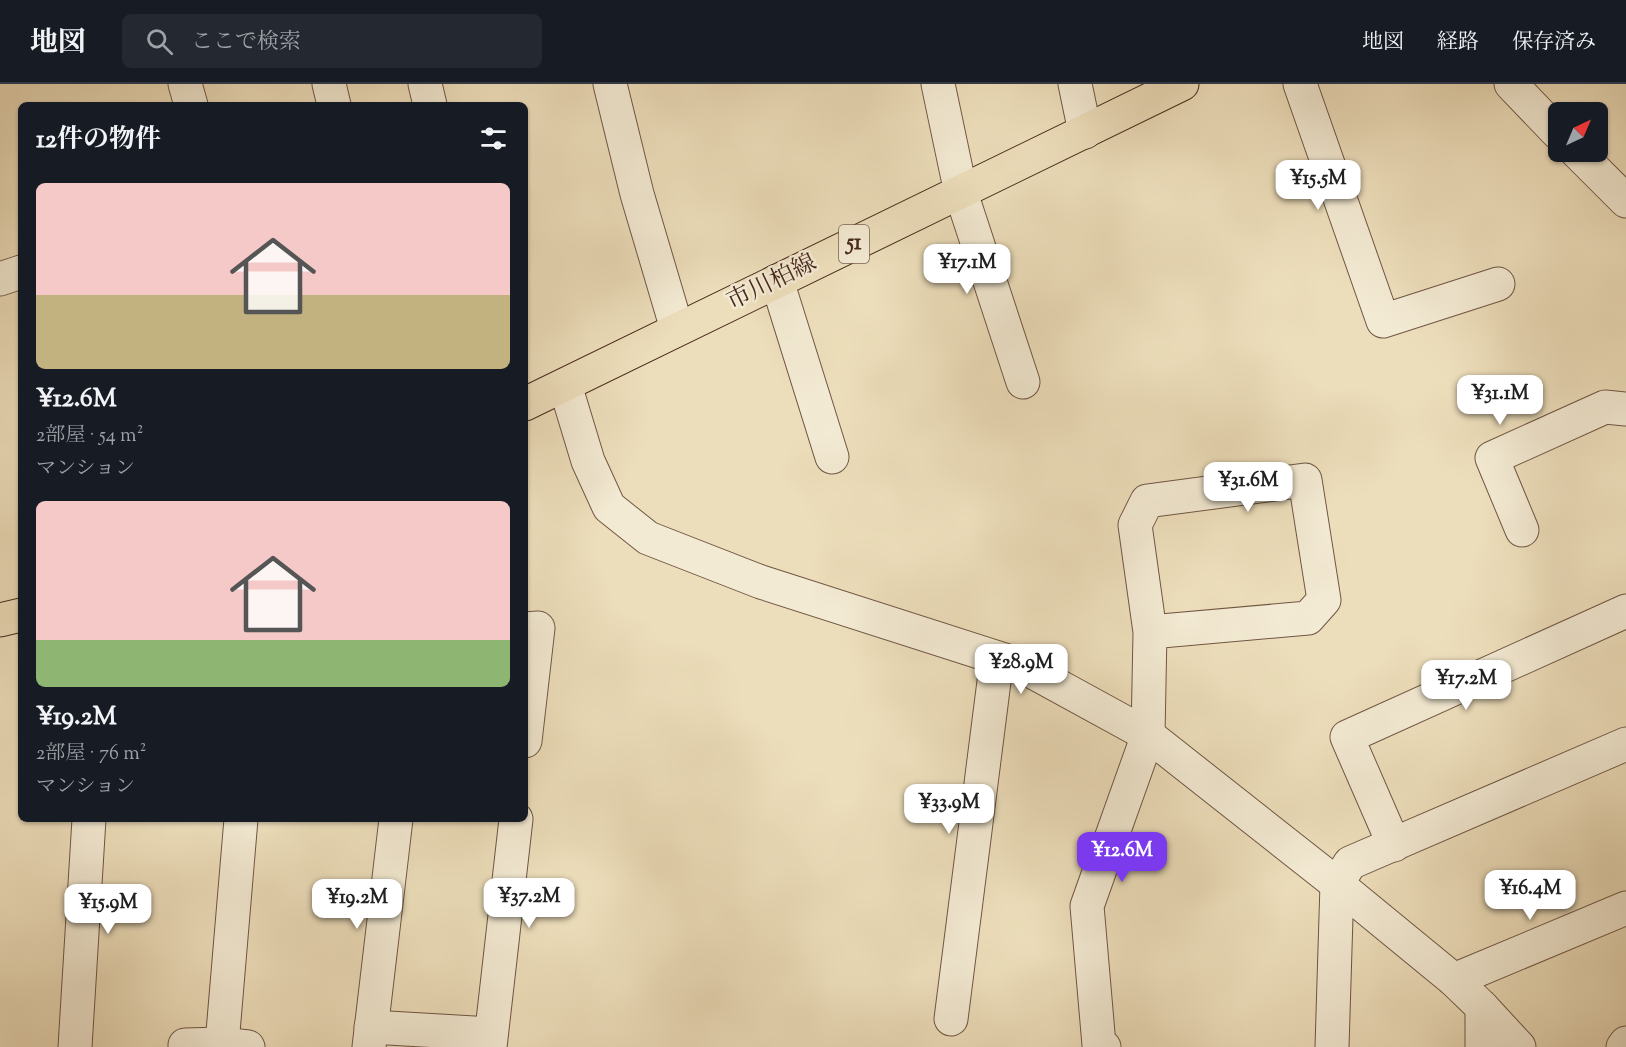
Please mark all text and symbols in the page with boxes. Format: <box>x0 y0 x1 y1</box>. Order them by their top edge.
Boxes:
search box <box>122 14 542 68</box>
text: 地図 <box>30 24 86 64</box>
icon: search <box>143 25 176 58</box>
text: ここで検索 <box>191 27 301 59</box>
text: 地図 <box>1362 28 1404 58</box>
text: 経路 <box>1437 28 1479 58</box>
text: 保存済み <box>1512 28 1596 58</box>
north arrow <box>1548 102 1608 162</box>
map controls <box>1548 102 1608 162</box>
text: 12件の物件 <box>36 122 161 159</box>
icon: filters <box>477 122 510 155</box>
pin: ¥15.5M <box>1269 160 1367 211</box>
text: ¥15.5M <box>1290 165 1346 194</box>
icon: home <box>219 222 327 330</box>
road number: 51 <box>839 225 869 263</box>
pin: ¥17.1M <box>918 244 1016 295</box>
street label: 市川柏線 <box>721 247 823 319</box>
text: ¥17.1M <box>938 249 997 278</box>
pin: ¥31.1M <box>1451 375 1549 426</box>
text: ¥31.1M <box>1471 380 1529 409</box>
text: ¥12.6M <box>36 381 117 418</box>
text: 2部屋 · 54 m² <box>36 422 143 451</box>
text: マンション <box>36 455 135 484</box>
pin: ¥31.6M <box>1199 462 1297 513</box>
text: ¥31.6M <box>1218 467 1278 496</box>
icon: home <box>219 540 327 648</box>
pin: ¥28.9M <box>972 644 1070 695</box>
text: ¥28.9M <box>989 649 1053 678</box>
pin: ¥17.2M <box>1417 660 1515 711</box>
text: ¥17.2M <box>1435 665 1497 694</box>
text: ¥19.2M <box>36 699 117 736</box>
text: 2部屋 · 76 m² <box>36 740 146 769</box>
text: マンション <box>36 773 135 802</box>
pin: ¥33.9M <box>900 784 998 835</box>
text: ¥33.9M <box>918 789 980 818</box>
pin: ¥12.6M <box>1073 832 1171 883</box>
text: ¥12.6M <box>1091 837 1153 866</box>
pin: ¥16.4M <box>1481 870 1579 921</box>
text: ¥16.4M <box>1499 875 1561 904</box>
pin: ¥37.2M <box>480 878 578 929</box>
pin: ¥19.2M <box>308 879 406 930</box>
text: ¥37.2M <box>498 883 560 912</box>
pin: ¥15.9M <box>59 884 157 935</box>
text: ¥19.2M <box>326 884 388 913</box>
text: ¥15.9M <box>78 889 138 918</box>

